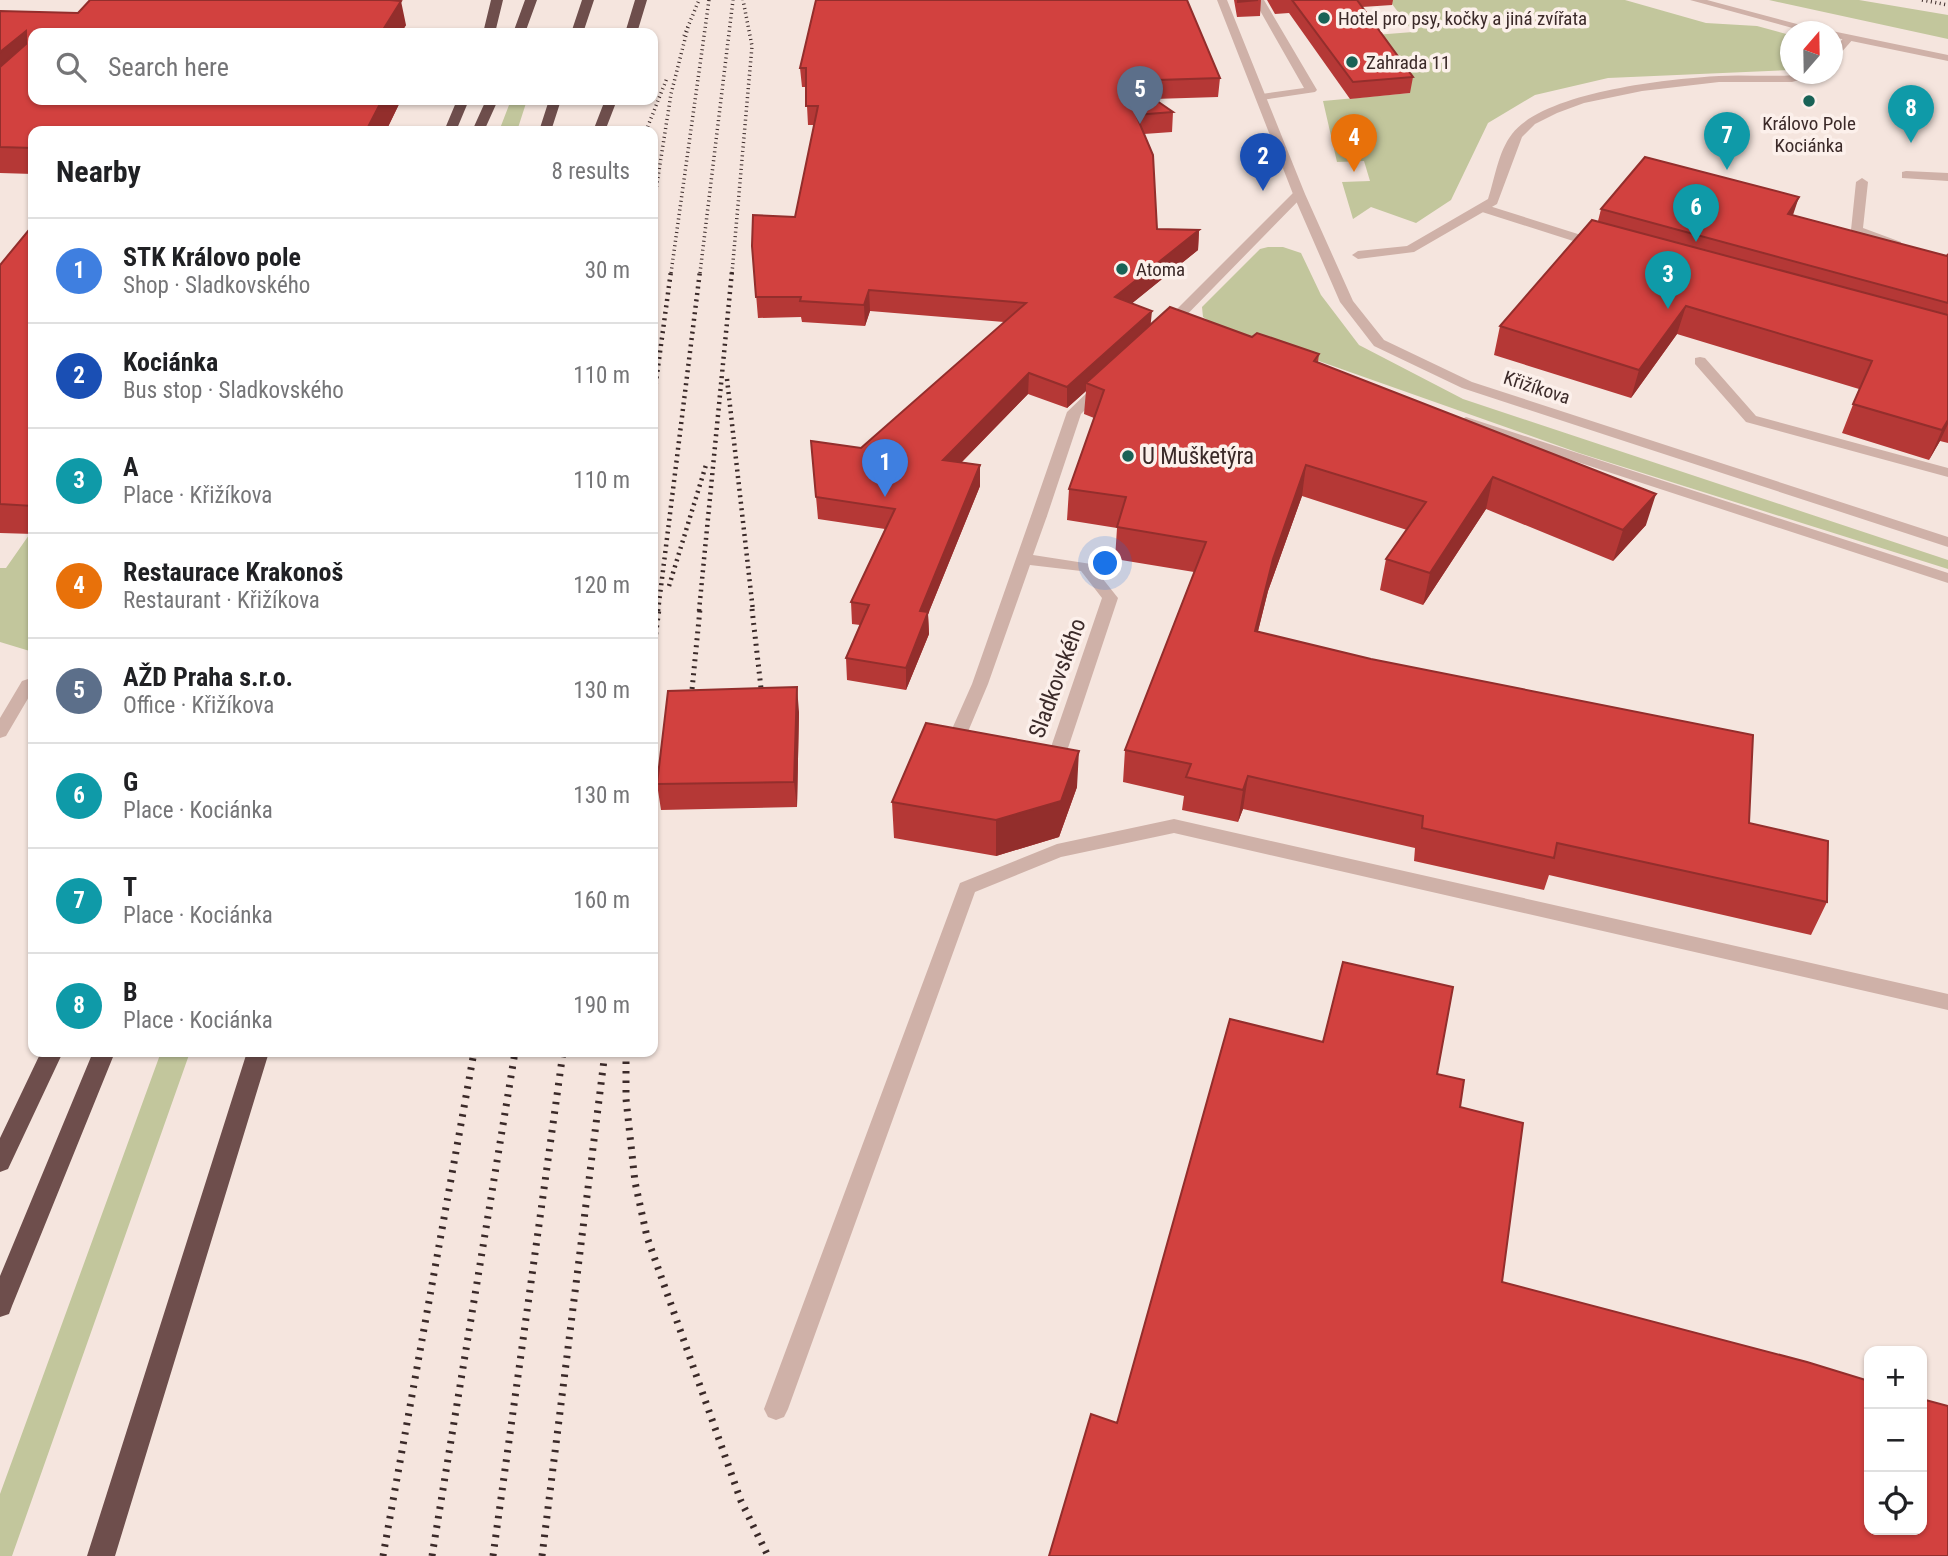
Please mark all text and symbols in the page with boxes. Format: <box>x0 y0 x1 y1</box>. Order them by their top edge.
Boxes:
place label: Hotel pro psy, kočky a jiná zvířata <box>1338 7 1587 30</box>
marker: Hotel pro psy, kočky a jiná zvířata <box>1316 10 1332 26</box>
north arrow <box>1780 21 1843 84</box>
search box <box>28 28 658 105</box>
icon: search <box>52 48 90 86</box>
place label: Zahrada 11 <box>1366 51 1450 74</box>
text: Search here <box>108 52 229 82</box>
marker: Zahrada 11 <box>1344 54 1360 70</box>
pin: 5 <box>1117 66 1163 124</box>
pin: 8 <box>1888 85 1934 143</box>
marker: Královo Pole Kociánka <box>1801 93 1817 109</box>
pin: 7 <box>1704 112 1750 170</box>
place label: Královo Pole Kociánka <box>1762 112 1856 157</box>
pin: 4 <box>1331 114 1377 172</box>
pin: 2 <box>1240 133 1286 191</box>
text: Nearby <box>56 154 141 189</box>
text: 8 results <box>552 158 630 185</box>
pin: 6 <box>1673 184 1719 242</box>
text: STK Královo pole <box>123 242 301 272</box>
pin: 3 <box>1645 251 1691 309</box>
text: 1 <box>73 257 85 284</box>
text: 30 m <box>585 257 630 284</box>
place label: Atoma <box>1136 258 1185 281</box>
marker: Atoma <box>1114 261 1130 277</box>
text: Shop · Sladkovského <box>123 272 310 299</box>
text: Kociánka <box>123 347 218 377</box>
text: 2 <box>73 362 85 389</box>
text: 110 m <box>573 362 630 389</box>
street label: Křižíkova <box>1501 366 1573 409</box>
text: Bus stop · Sladkovského <box>123 377 344 404</box>
pin: 1 <box>862 439 908 497</box>
place label: U Mušketýra <box>1142 443 1254 470</box>
marker: U Mušketýra <box>1120 448 1136 464</box>
text: A <box>123 452 139 482</box>
text: 3 <box>73 467 85 494</box>
text: 110 m <box>573 467 630 494</box>
text: Place · Křižíkova <box>123 482 272 509</box>
your location <box>1088 546 1122 580</box>
text: Restaurace Krakonoš <box>123 557 343 587</box>
text: 4 <box>73 572 85 599</box>
text: 120 m <box>573 572 630 599</box>
text: Restaurant · Křižíkova <box>123 587 320 614</box>
street label: Sladkovského <box>1023 615 1092 742</box>
text: AŽD Praha s.r.o. <box>123 662 293 692</box>
text: 5 <box>73 677 85 704</box>
text: 130 m <box>573 677 630 704</box>
text: Office · Křižíkova <box>123 692 274 719</box>
text: G <box>123 767 138 797</box>
text: 6 <box>73 782 85 809</box>
text: 130 m <box>573 782 630 809</box>
text: Place · Kociánka <box>123 797 273 824</box>
text: T <box>123 872 137 902</box>
text: 7 <box>73 887 85 914</box>
text: 160 m <box>573 887 630 914</box>
text: Place · Kociánka <box>123 902 273 929</box>
text: B <box>123 977 138 1007</box>
text: 8 <box>73 992 85 1019</box>
text: 190 m <box>573 992 630 1019</box>
text: Place · Kociánka <box>123 1007 273 1034</box>
map controls <box>1864 1346 1927 1535</box>
button: + <box>1864 1346 1927 1409</box>
button: − <box>1864 1409 1927 1472</box>
button: locate <box>1864 1472 1927 1535</box>

